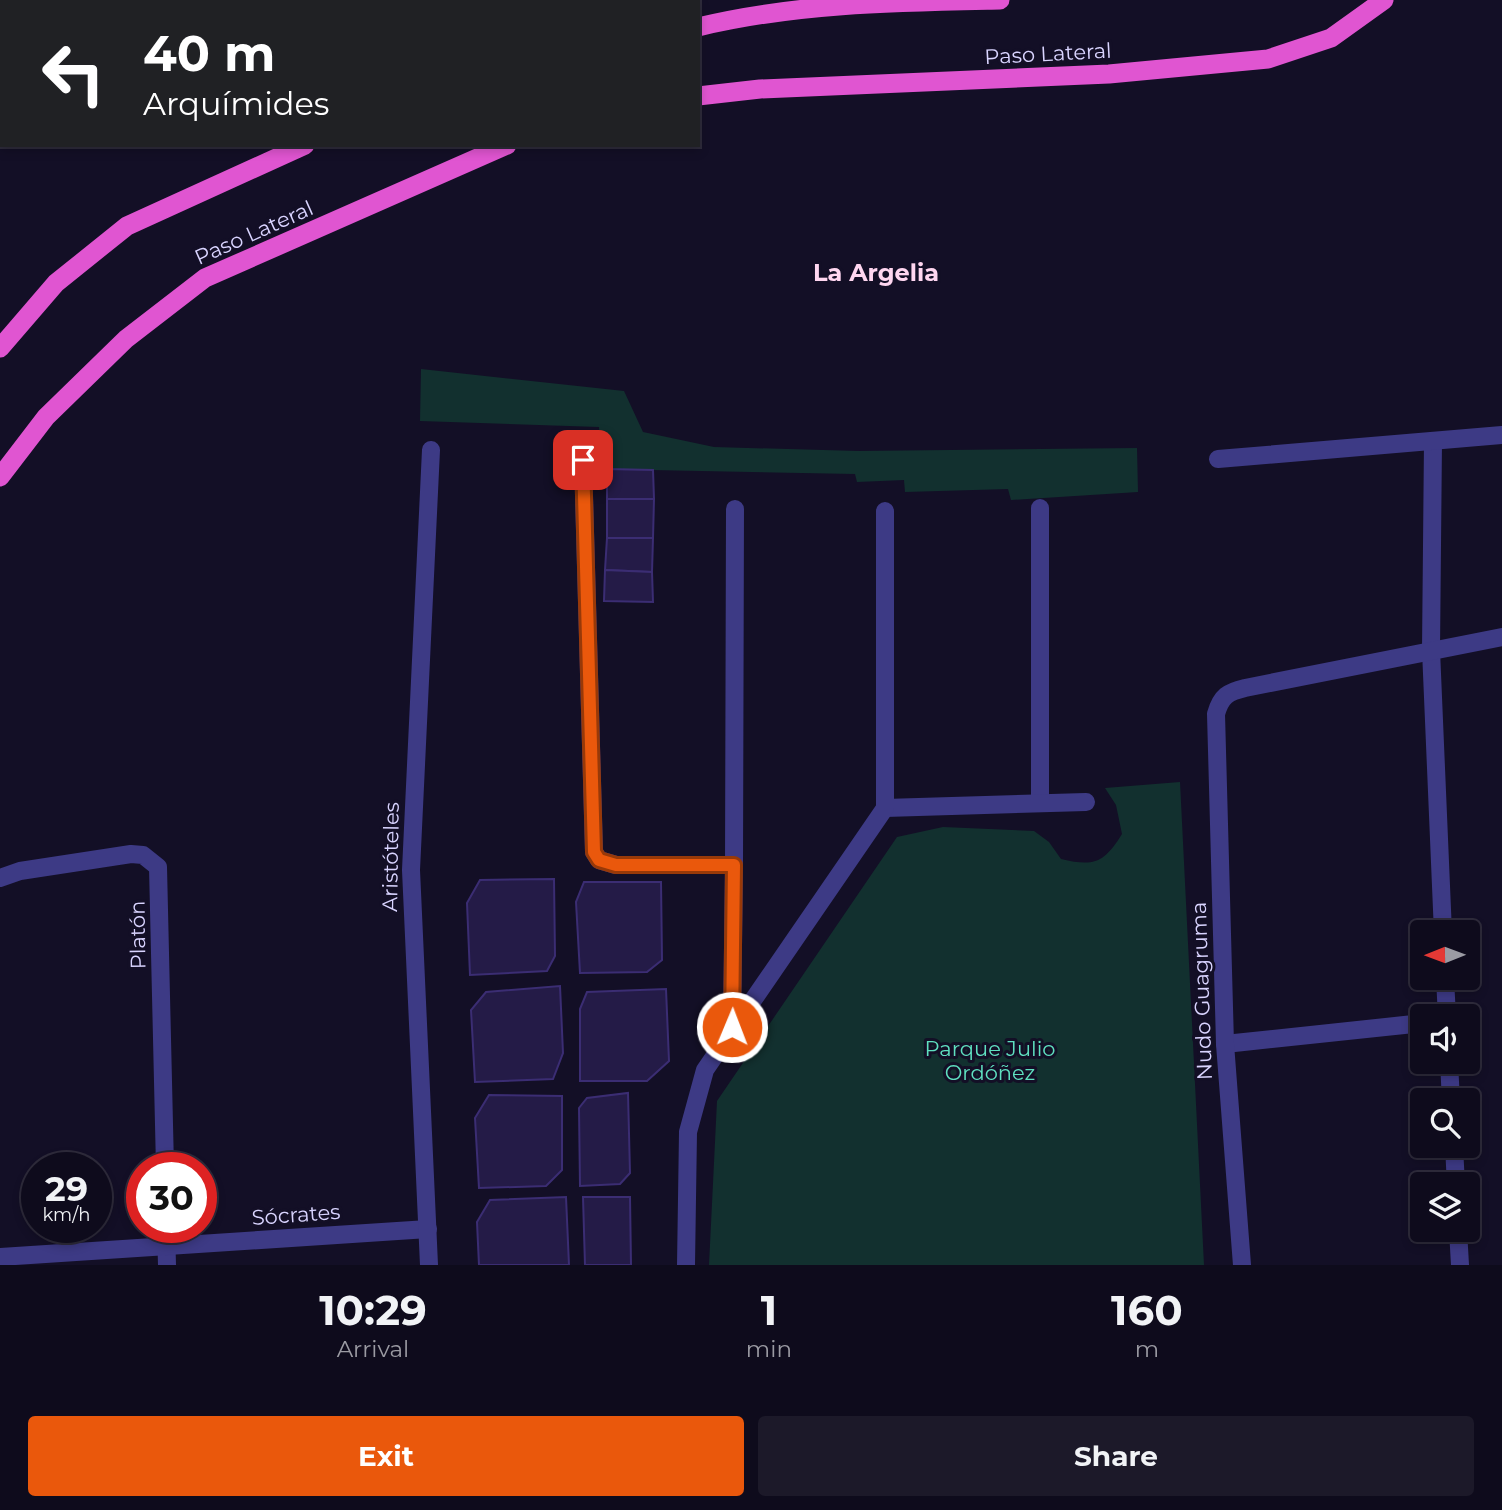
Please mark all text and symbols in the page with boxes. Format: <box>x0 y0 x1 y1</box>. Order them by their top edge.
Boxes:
text: 40 m <box>143 24 275 83</box>
icon: left <box>28 28 119 119</box>
street label: Paso Lateral <box>984 38 1112 69</box>
text: Arquímides <box>143 84 329 123</box>
street label: Paso Lateral <box>191 195 317 270</box>
district label: La Argelia <box>813 258 939 287</box>
pin <box>553 430 613 490</box>
icon: arrive <box>564 441 602 479</box>
street label: Aristóteles <box>377 802 404 912</box>
street label: Platón <box>124 900 151 970</box>
street label: Nudo Guagruma <box>1186 901 1217 1081</box>
north arrow <box>1410 920 1480 990</box>
map controls <box>1410 920 1480 1242</box>
position arrow <box>695 990 769 1064</box>
button: sound <box>1410 1004 1480 1074</box>
park label: Parque Julio Ordóñez <box>925 1036 1055 1085</box>
button: search <box>1410 1088 1480 1158</box>
speed limit sign: 30 <box>126 1152 217 1243</box>
text: 29 <box>45 1167 88 1210</box>
button: layers <box>1410 1172 1480 1242</box>
street label: Sócrates <box>251 1199 341 1230</box>
text: km/h <box>42 1204 91 1226</box>
text: 10:29 <box>319 1284 427 1336</box>
text: 1 <box>761 1284 777 1336</box>
text: 160 <box>1111 1284 1183 1336</box>
text: Arrival <box>337 1335 409 1363</box>
text: min <box>746 1335 792 1363</box>
text: m <box>1135 1335 1159 1363</box>
button: Exit <box>28 1416 744 1496</box>
button: Share <box>758 1416 1474 1496</box>

